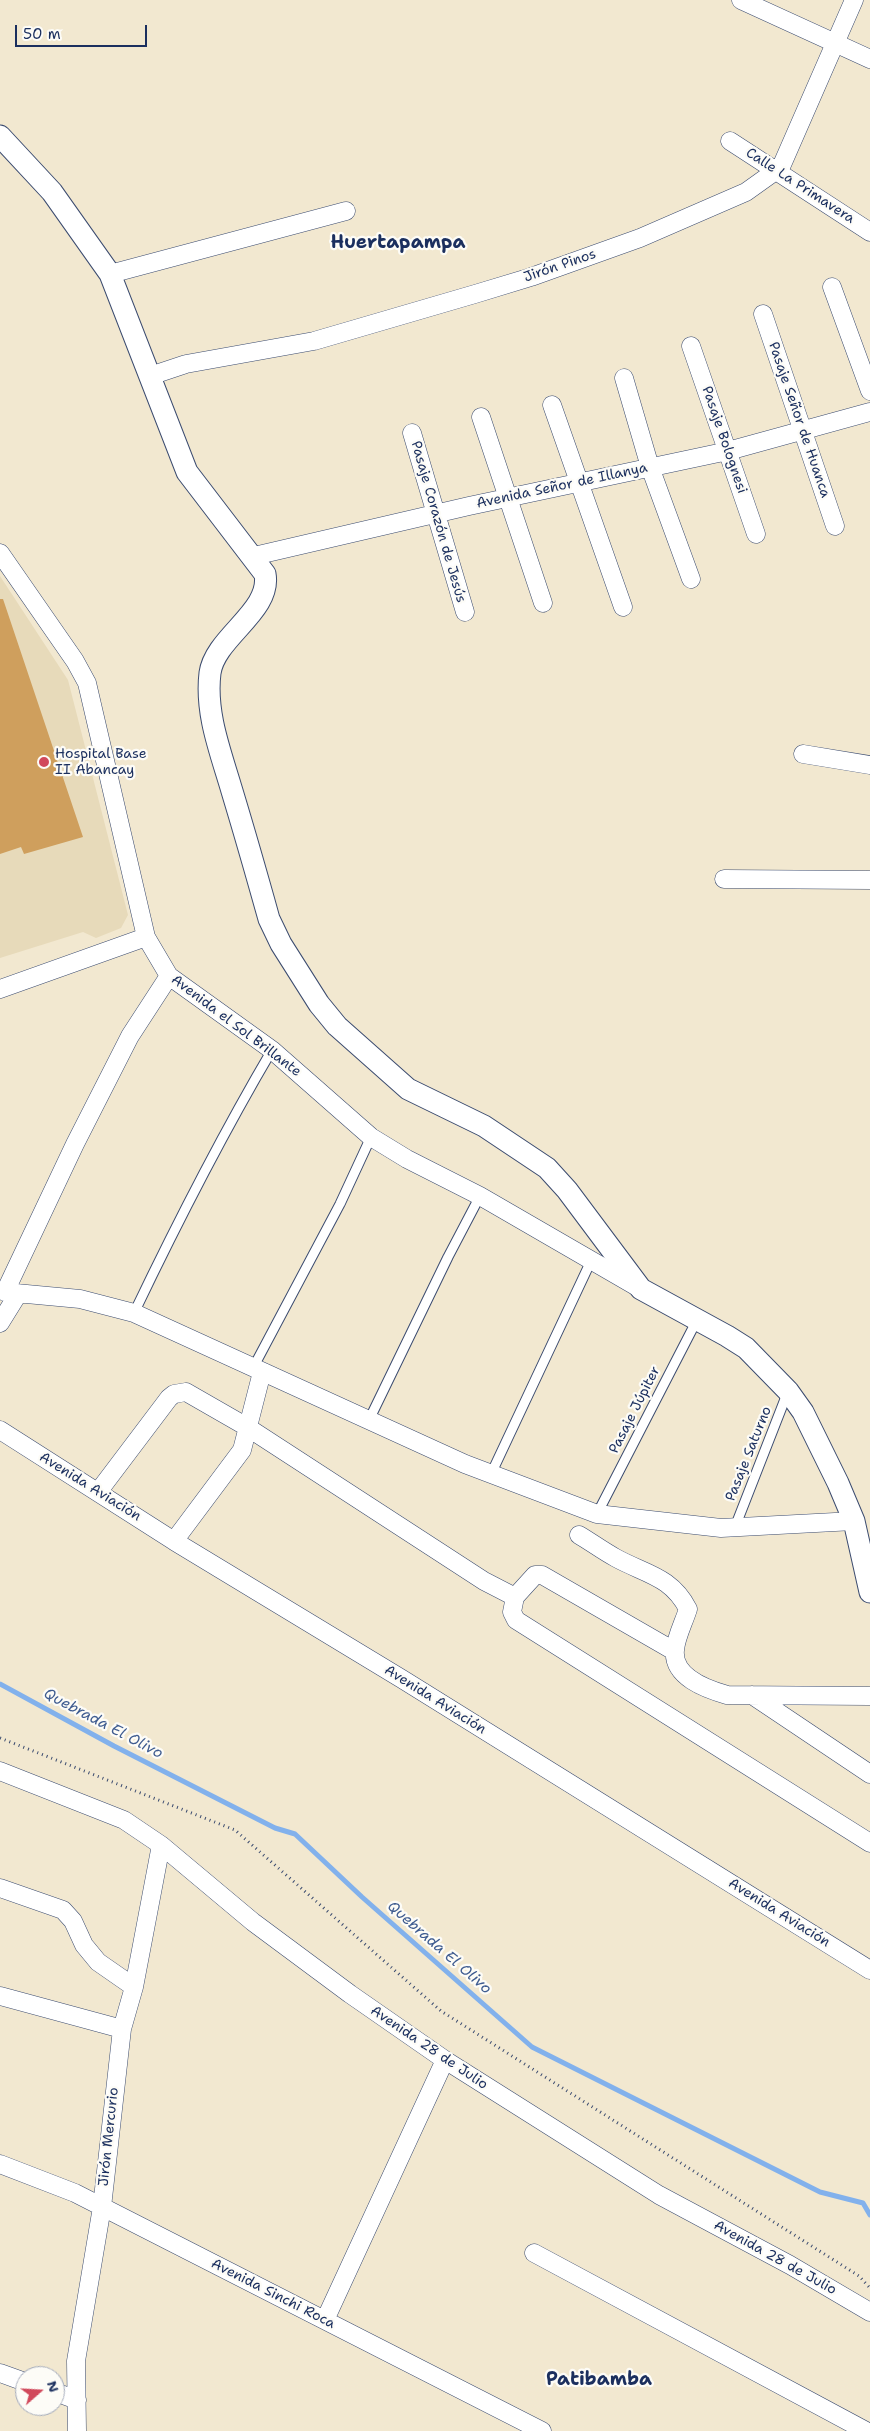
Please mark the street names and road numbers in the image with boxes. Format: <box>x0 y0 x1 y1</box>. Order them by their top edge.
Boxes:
street label: Calle La Primavera <box>742 145 858 227</box>
street label: Jirón Pinos <box>522 246 598 286</box>
street label: Pasaje Señor de Huanca <box>764 340 834 500</box>
street label: Pasaje Bolognesi <box>698 384 750 496</box>
street label: Pasaje Corazón de Jesús <box>407 439 469 605</box>
street label: Avenida Señor de Illanya <box>475 460 649 512</box>
street label: Avenida el Sol Brillante <box>168 972 304 1080</box>
street label: Pasaje Júpiter <box>606 1364 664 1456</box>
street label: Pasaje Saturno <box>722 1404 776 1504</box>
street label: Avenida Aviación <box>36 1449 144 1525</box>
street label: Avenida Aviación <box>381 1662 489 1738</box>
street label: Avenida Aviación <box>725 1875 833 1951</box>
street label: Avenida 28 de Julio <box>367 2003 491 2093</box>
street label: Jirón Mercurio <box>95 2087 123 2187</box>
street label: Avenida 28 de Julio <box>711 2217 839 2299</box>
street label: Avenida Sinchi Roca <box>208 2255 338 2333</box>

